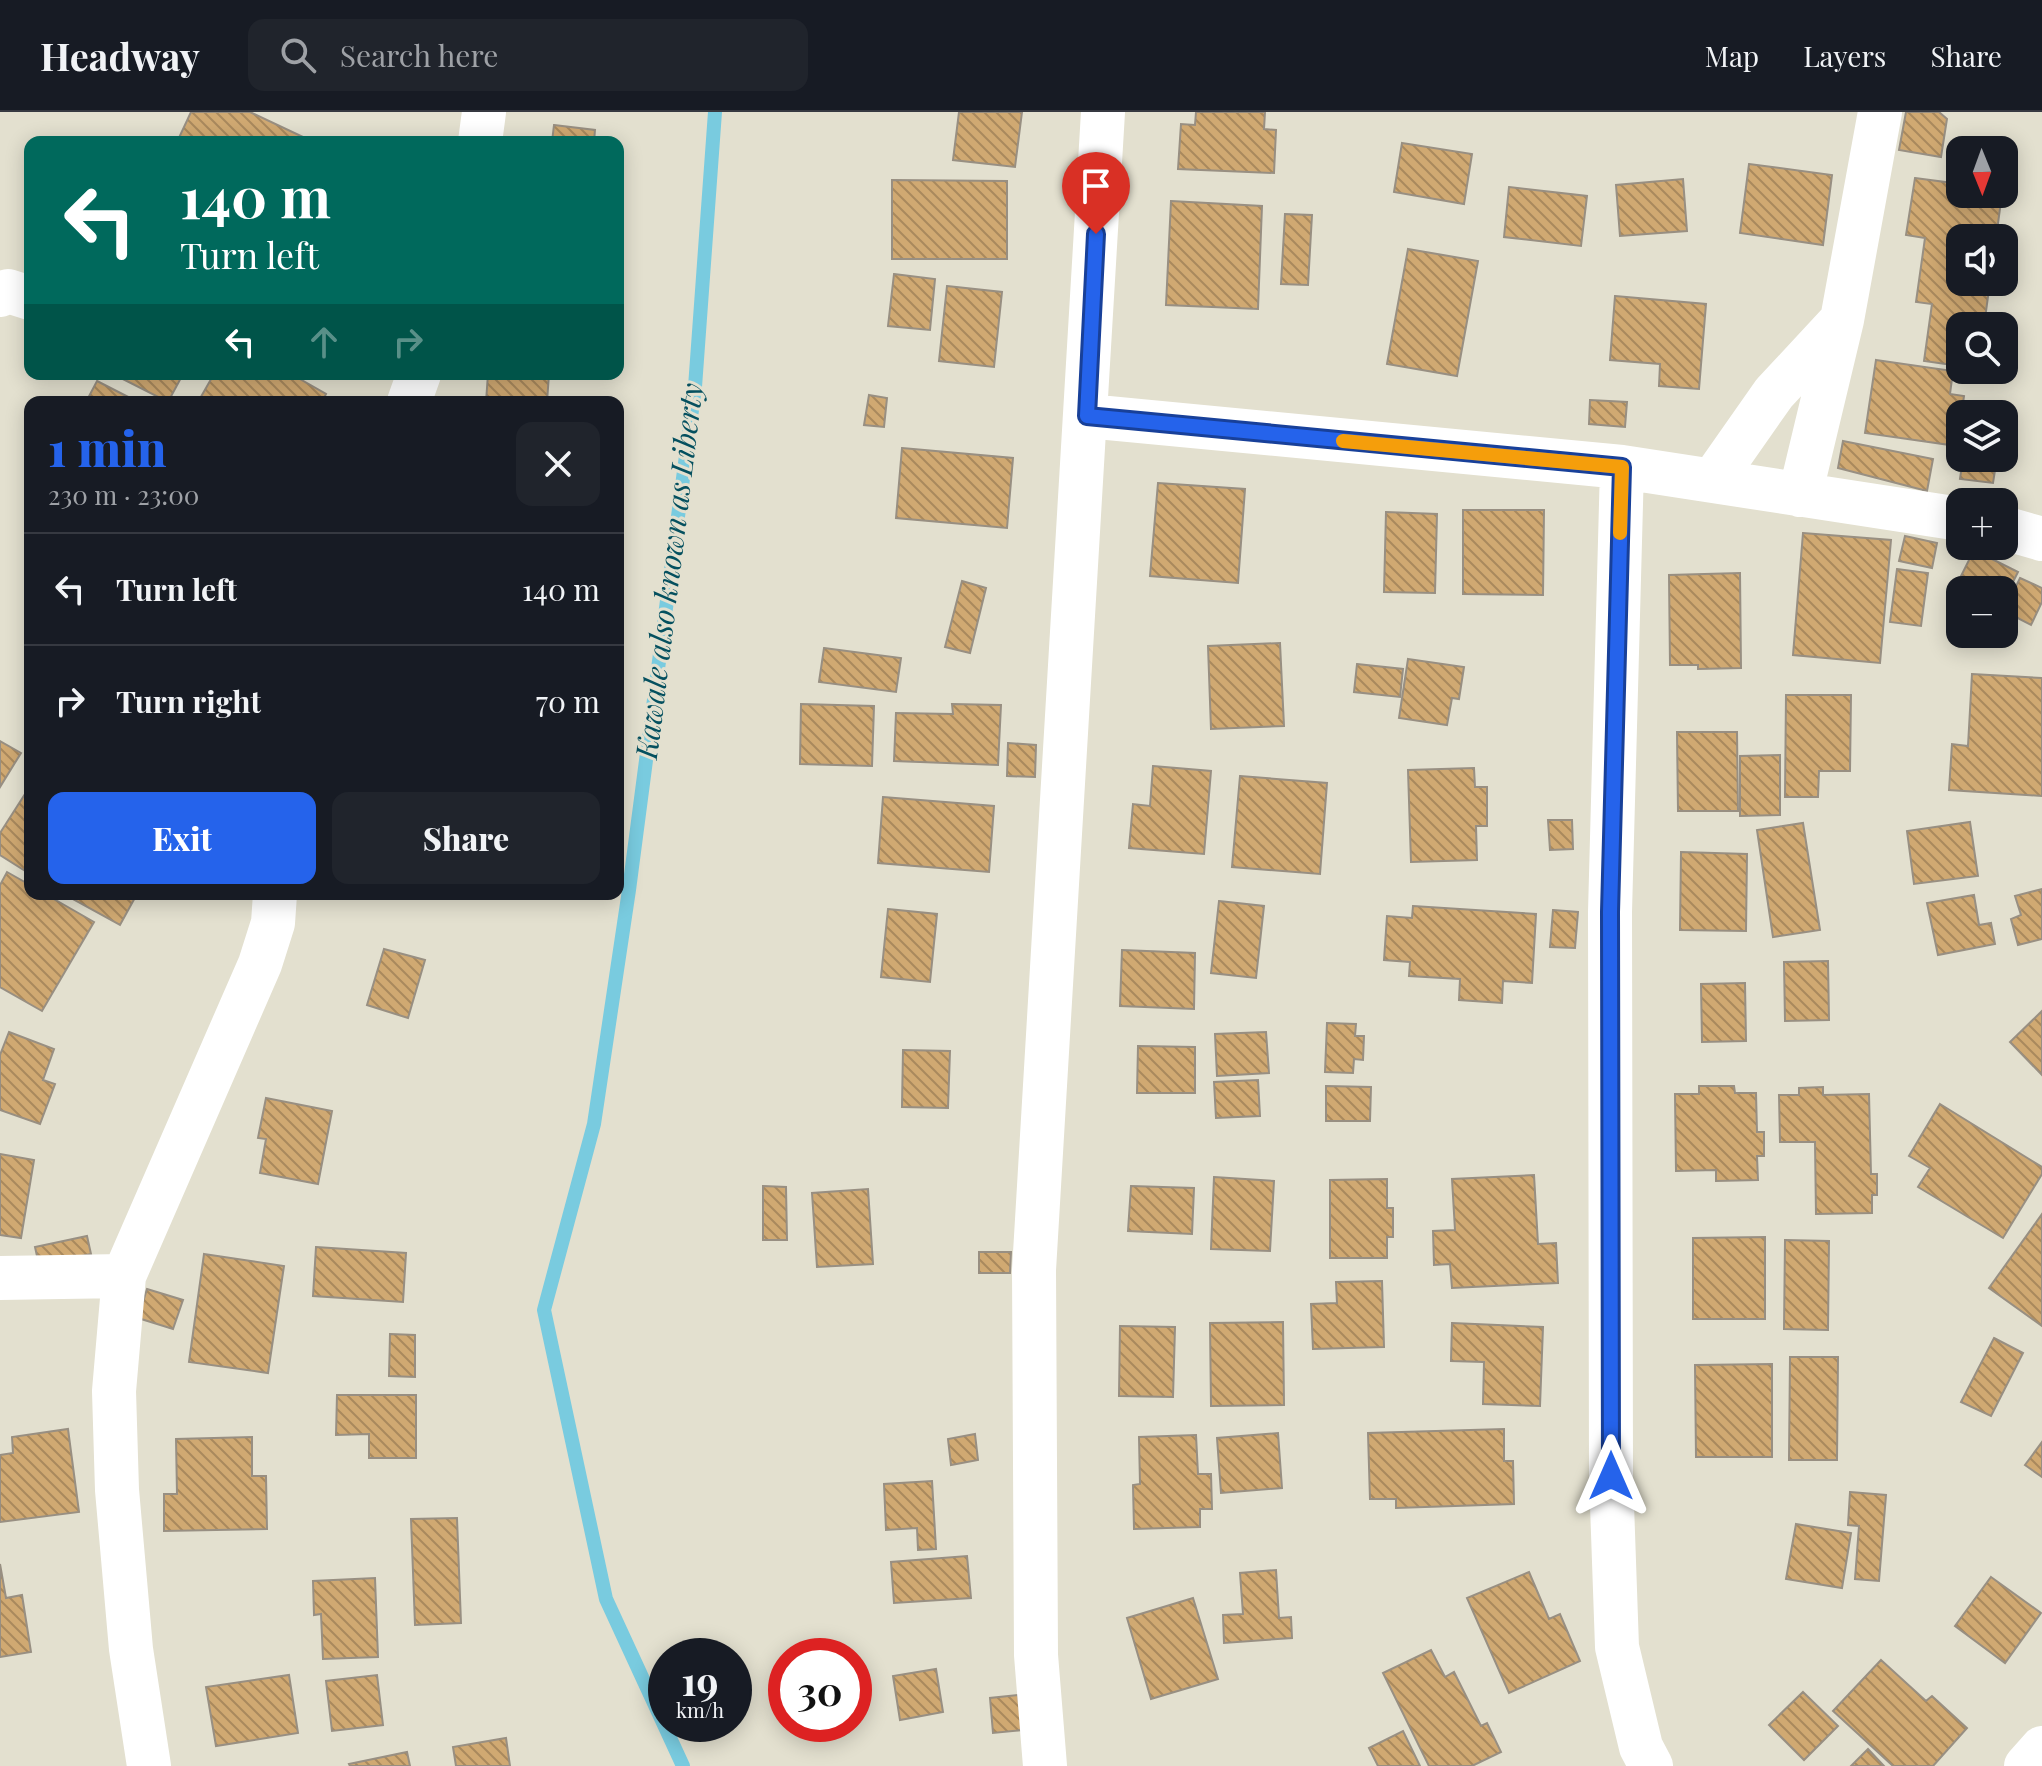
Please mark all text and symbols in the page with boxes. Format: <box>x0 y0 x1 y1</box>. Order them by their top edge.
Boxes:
search box <box>248 19 808 91</box>
text: Headway <box>40 30 200 81</box>
icon: search <box>276 33 320 77</box>
text: Search here <box>340 35 498 75</box>
text: Map <box>1705 37 1759 74</box>
text: Layers <box>1803 37 1886 74</box>
text: Share <box>1930 37 2002 74</box>
north arrow <box>1946 136 2018 208</box>
map controls <box>1946 136 2018 648</box>
pin <box>1062 152 1130 234</box>
text: 140 m <box>180 158 331 233</box>
icon: arrive <box>1074 164 1118 208</box>
icon: left <box>48 168 152 272</box>
button: sound <box>1946 224 2018 296</box>
text: Turn left <box>180 230 319 278</box>
button: search <box>1946 312 2018 384</box>
icon: left <box>218 320 262 364</box>
icon: ahead <box>302 320 346 364</box>
icon: right <box>386 320 430 364</box>
water label: Kawale also known as Liberty <box>625 381 711 762</box>
button: layers <box>1946 400 2018 472</box>
text: 1 min <box>48 415 166 479</box>
button: close <box>516 422 600 506</box>
text: 230 m · 23:00 <box>48 477 199 512</box>
button: + <box>1946 488 2018 560</box>
icon: left <box>48 567 92 611</box>
text: Turn left <box>116 569 237 609</box>
text: 140 m <box>522 569 600 609</box>
button: − <box>1946 576 2018 648</box>
icon: right <box>48 679 92 723</box>
text: Turn right <box>116 681 261 721</box>
text: 70 m <box>536 681 600 721</box>
button: Exit <box>48 792 316 884</box>
button: Share <box>332 792 600 884</box>
position arrow <box>1569 1434 1653 1518</box>
speed limit sign: 30 <box>768 1638 872 1742</box>
text: 19 <box>681 1653 719 1706</box>
text: km/h <box>676 1696 724 1723</box>

